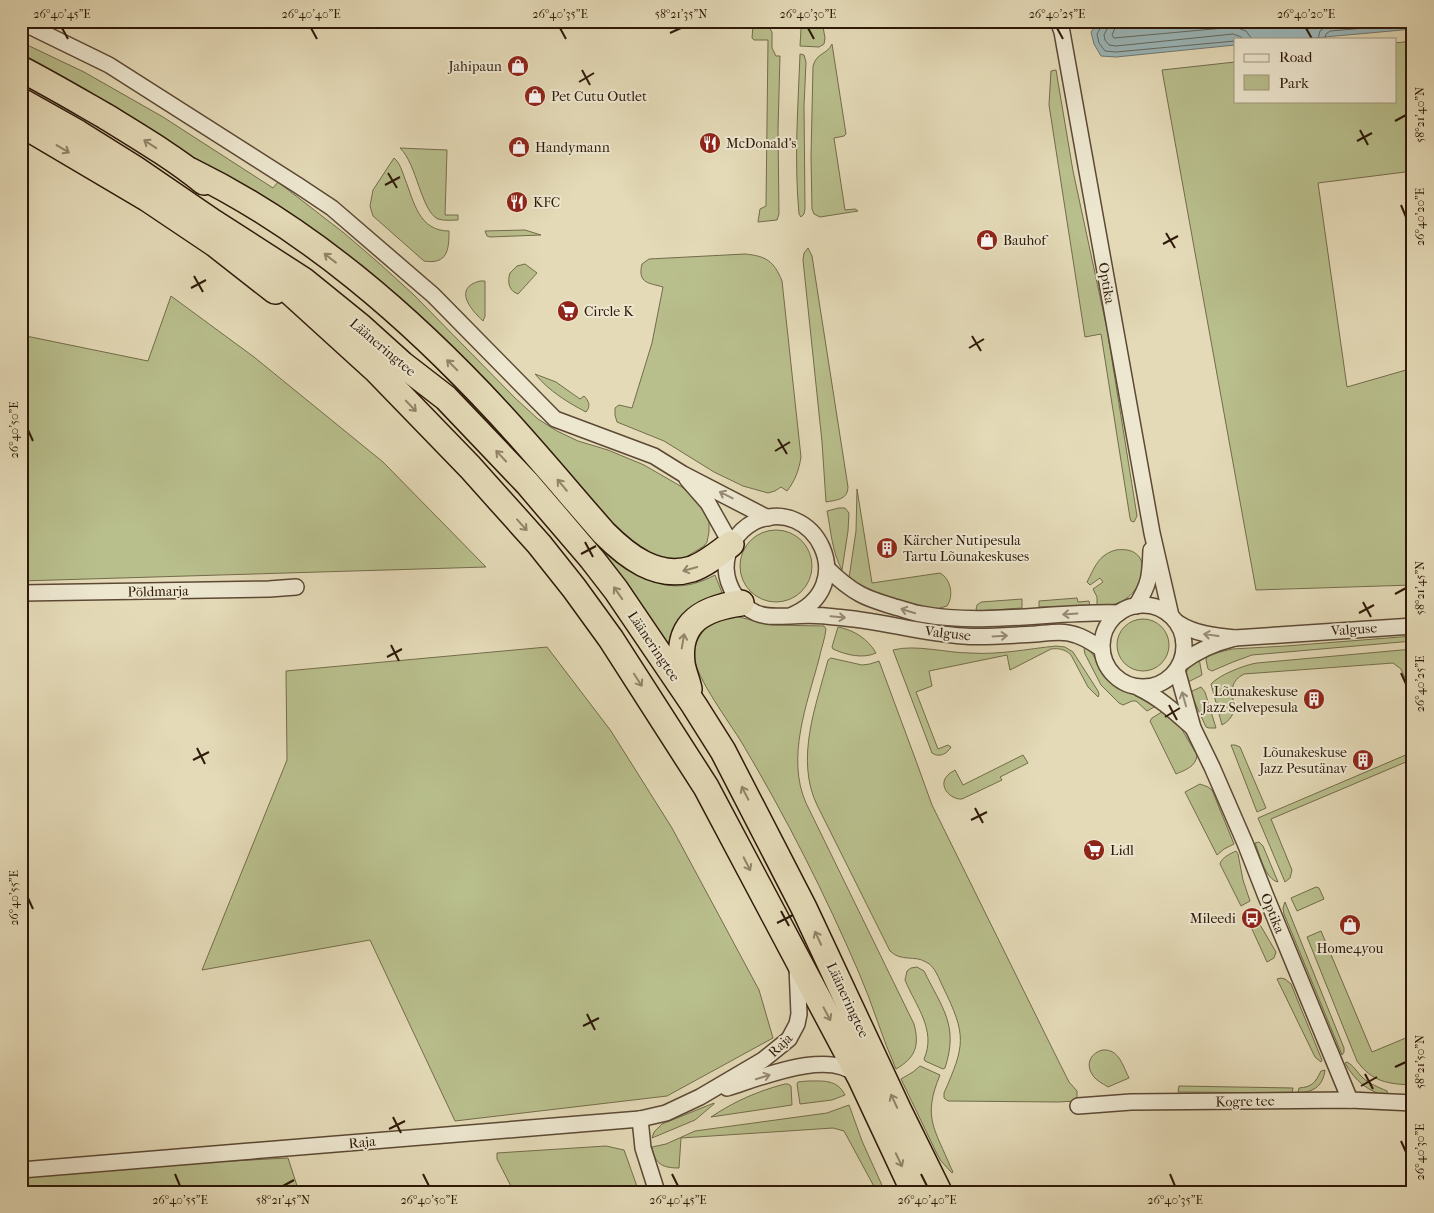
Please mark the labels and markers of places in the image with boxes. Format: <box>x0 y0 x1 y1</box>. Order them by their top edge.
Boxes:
shop icon: Jahipaun <box>506 54 530 78</box>
place label: Jahipaun <box>447 58 502 75</box>
shop icon: Pet Cutu Outlet <box>523 84 547 108</box>
place label: Pet Cutu Outlet <box>551 88 647 105</box>
restaurant icon: McDonald's <box>698 131 722 155</box>
shop icon: Handymann <box>507 135 531 159</box>
place label: McDonald's <box>726 135 797 152</box>
place label: Handymann <box>535 139 610 156</box>
restaurant icon: KFC <box>505 190 529 214</box>
place label: KFC <box>533 194 560 211</box>
shop icon: Bauhof <box>975 228 999 252</box>
place label: Bauhof <box>1003 232 1049 249</box>
supermarket icon: Circle K <box>556 299 580 323</box>
place label: Circle K <box>584 303 634 320</box>
place label: Kärcher Nutipesula Tartu Lõunakeskuses <box>903 532 1029 565</box>
building icon: Kärcher Nutipesula Tartu Lõunakeskuses <box>875 536 899 560</box>
place label: Lõunakeskuse Jazz Selvepesula <box>1201 683 1299 716</box>
building icon: Lõunakeskuse Jazz Selvepesula <box>1302 687 1326 711</box>
place label: Lõunakeskuse Jazz Pesutänav <box>1258 744 1348 777</box>
building icon: Lõunakeskuse Jazz Pesutänav <box>1351 748 1375 772</box>
supermarket icon: Lidl <box>1082 838 1106 862</box>
place label: Lidl <box>1110 842 1134 859</box>
bus stop icon: Mileedi <box>1240 906 1264 930</box>
place label: Mileedi <box>1190 910 1236 927</box>
shop icon: Home4you <box>1338 913 1362 937</box>
place label: Home4you <box>1317 940 1383 957</box>

